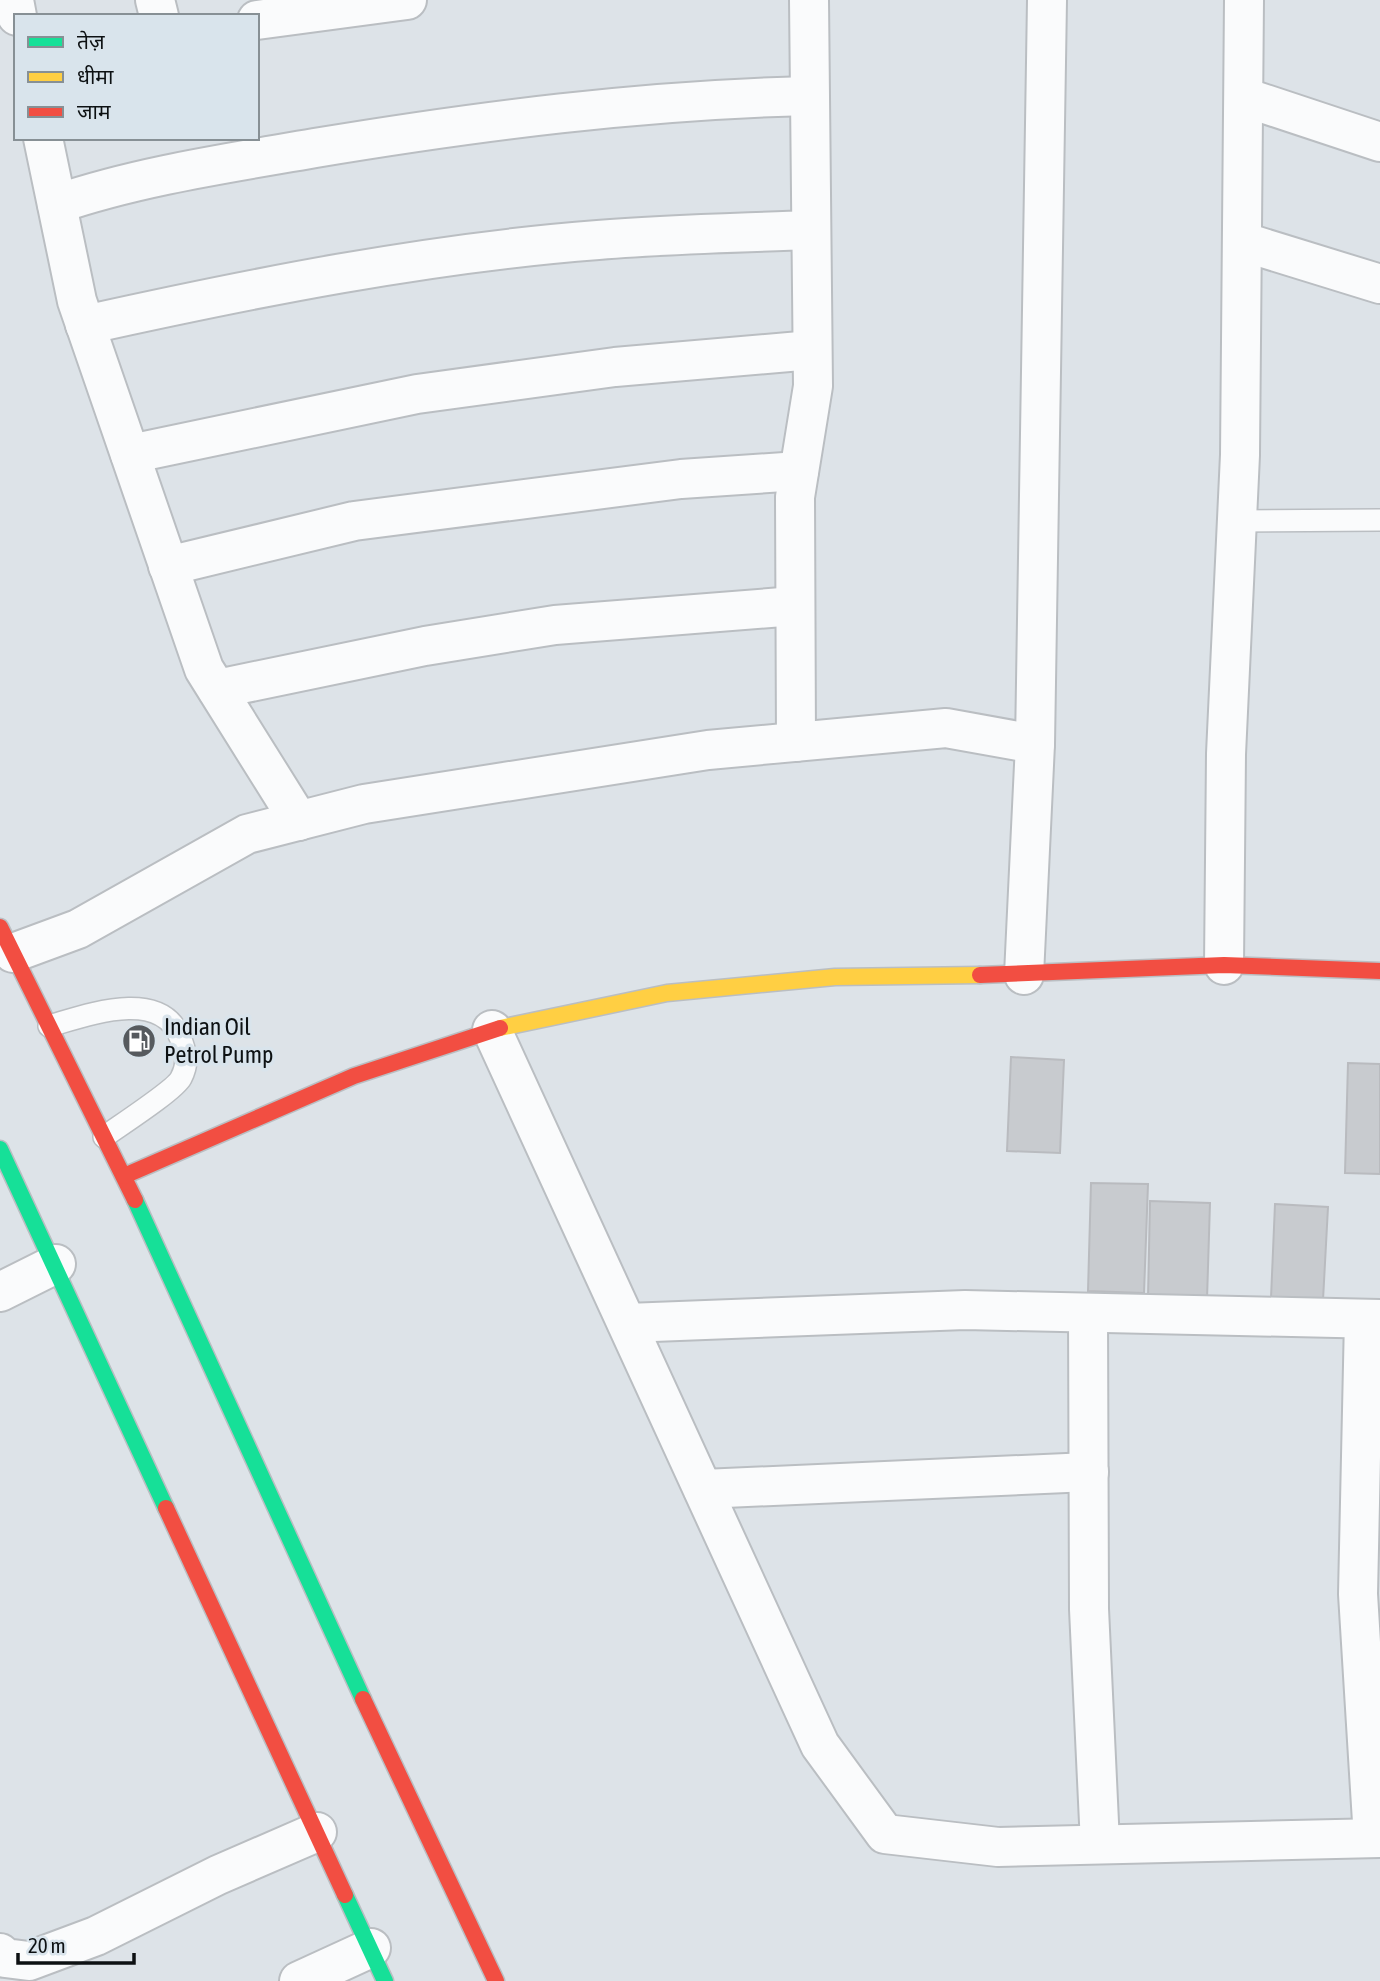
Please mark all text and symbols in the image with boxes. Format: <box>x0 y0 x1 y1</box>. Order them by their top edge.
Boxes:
legend <box>14 14 259 140</box>
text: तेज़ <box>77 29 105 53</box>
text: धीमा <box>77 64 114 88</box>
text: जाम <box>77 99 111 123</box>
place label: Indian Oil Petrol Pump <box>164 1013 273 1068</box>
fuel station icon: Indian Oil Petrol Pump <box>120 1022 158 1060</box>
scale bar <box>18 1922 133 1966</box>
text: 20 m <box>28 1933 66 1957</box>

